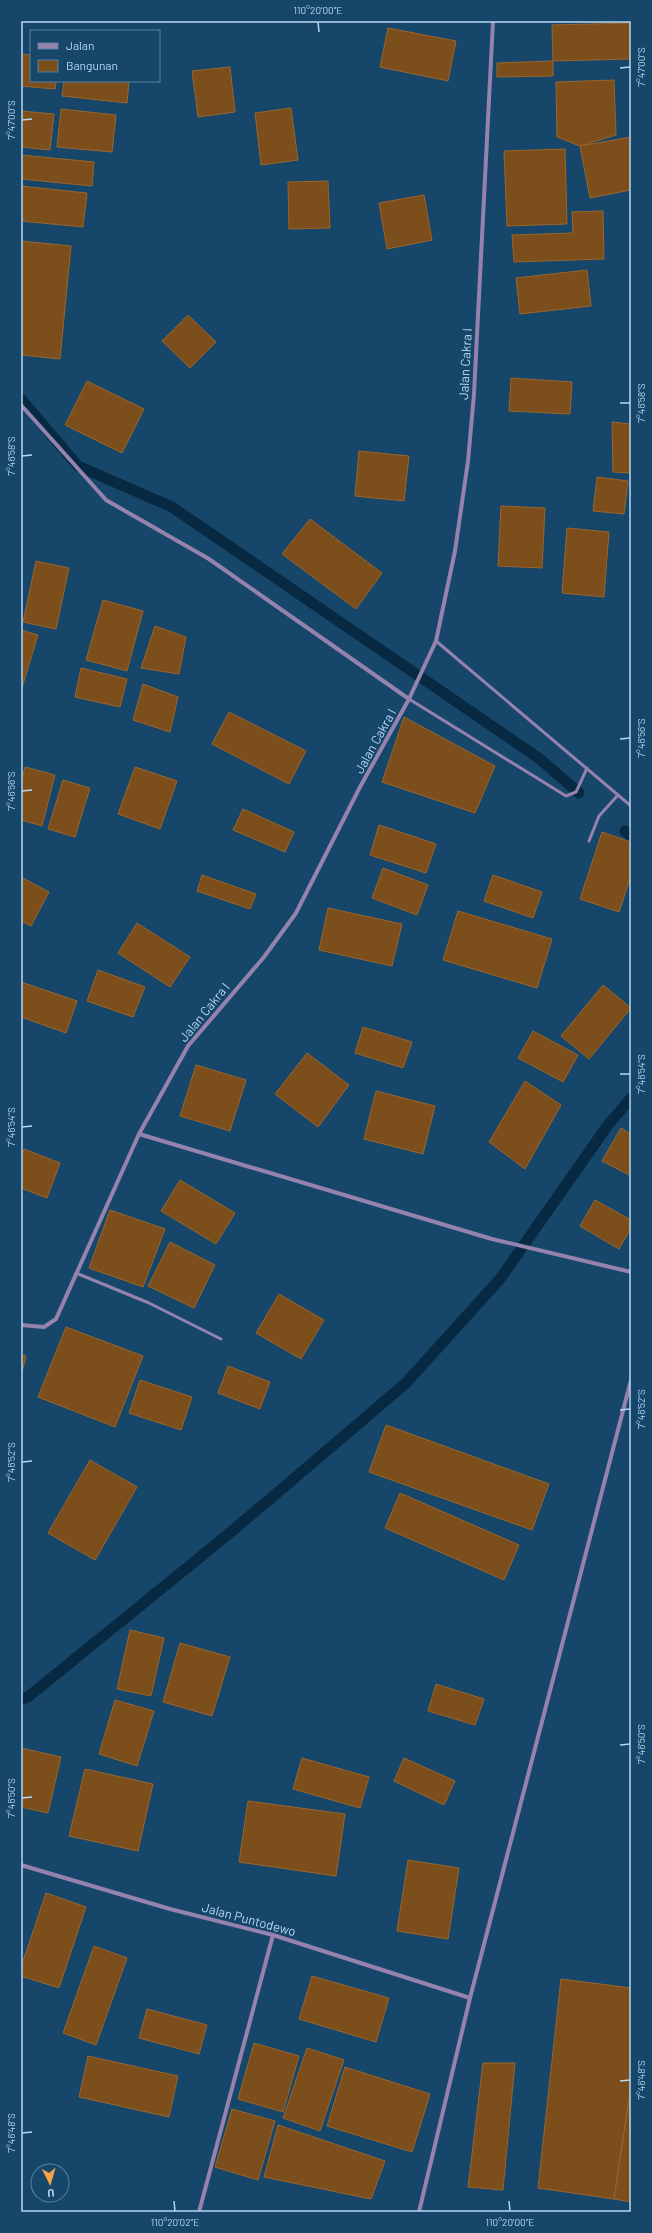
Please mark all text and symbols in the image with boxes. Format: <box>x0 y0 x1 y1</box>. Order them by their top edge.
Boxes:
text: 110°20'00"E <box>294 4 342 16</box>
legend <box>30 30 160 82</box>
text: Jalan <box>66 38 94 52</box>
text: 7°47'00"S <box>635 47 647 87</box>
text: Bangunan <box>66 58 118 72</box>
text: 7°47'00"S <box>5 100 17 140</box>
street label: Jalan Cakra I <box>455 328 475 400</box>
text: 7°46'58"S <box>635 383 647 423</box>
text: 7°46'58"S <box>5 436 17 476</box>
street label: Jalan Cakra I <box>351 706 399 776</box>
text: 7°46'56"S <box>635 718 647 758</box>
text: 7°46'56"S <box>5 771 17 811</box>
street label: Jalan Cakra I <box>175 979 233 1045</box>
text: 7°46'54"S <box>635 1054 647 1094</box>
text: 7°46'54"S <box>5 1107 17 1147</box>
text: 7°46'52"S <box>635 1389 647 1429</box>
text: 7°46'52"S <box>5 1442 17 1482</box>
text: 7°46'50"S <box>635 1724 647 1764</box>
text: 7°46'50"S <box>5 1778 17 1818</box>
street label: Jalan Puntodewo <box>200 1899 298 1939</box>
text: 7°46'48"S <box>635 2060 647 2100</box>
text: 7°46'48"S <box>5 2113 17 2153</box>
north arrow <box>30 2163 70 2203</box>
text: U <box>47 2187 55 2200</box>
text: 110°20'02"E <box>151 2216 199 2228</box>
text: 110°20'00"E <box>486 2216 534 2228</box>

